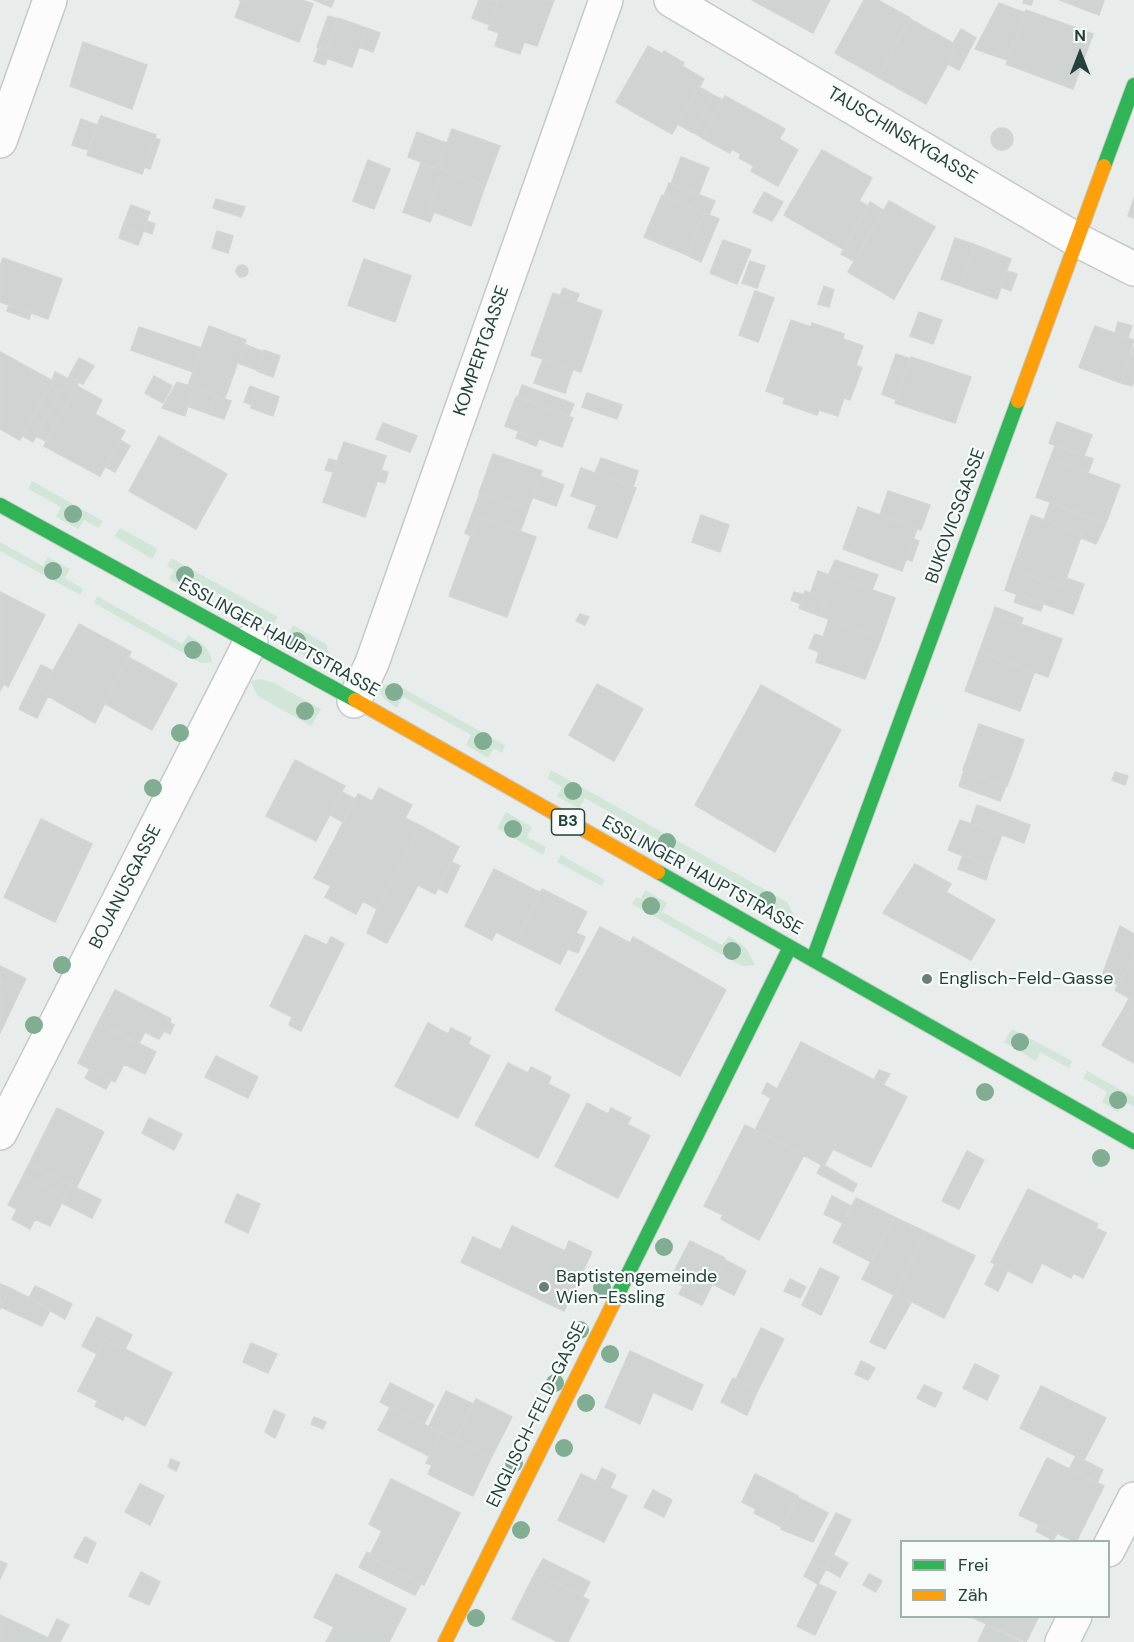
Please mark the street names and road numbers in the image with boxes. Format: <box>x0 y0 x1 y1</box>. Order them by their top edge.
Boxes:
street label: TAUSCHINSKYGASSE <box>823 83 981 189</box>
street label: KOMPERTGASSE <box>450 283 514 419</box>
street label: BUKOVICSGASSE <box>922 446 990 586</box>
street label: ESSLINGER HAUPTSTRASSE <box>175 574 383 702</box>
road number: B3 <box>552 809 584 835</box>
street label: ESSLINGER HAUPTSTRASSE <box>598 812 806 940</box>
street label: BOJANUSGASSE <box>85 821 167 953</box>
street label: ENGLISCH-FELD-GASSE <box>483 1319 591 1511</box>

